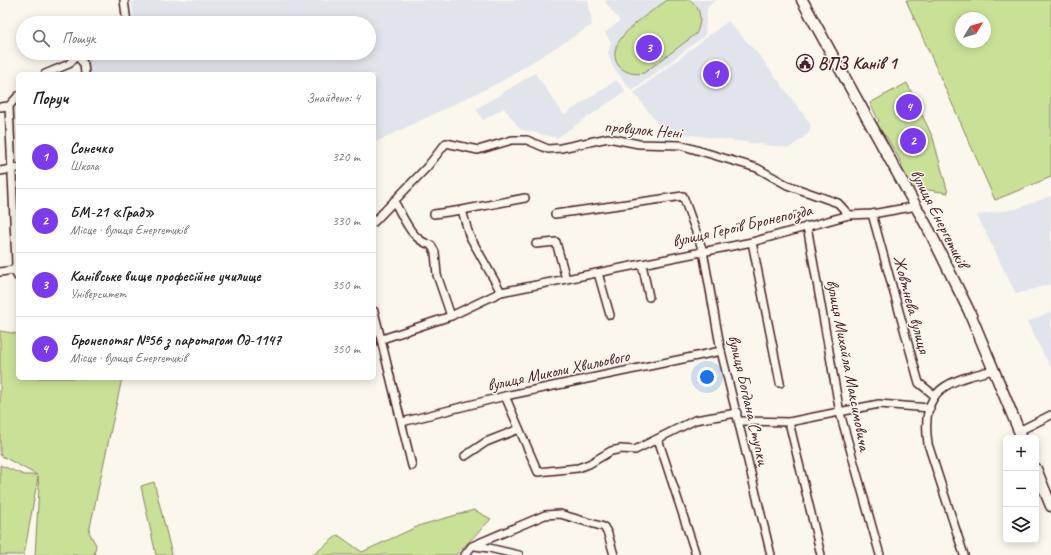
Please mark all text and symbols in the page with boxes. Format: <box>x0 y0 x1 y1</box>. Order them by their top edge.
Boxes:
north arrow <box>955 12 991 48</box>
search box <box>16 16 376 60</box>
icon: search <box>30 27 52 49</box>
text: Пошук <box>62 29 95 48</box>
pin: 3 <box>636 33 662 63</box>
public building icon: ВПЗ Канів 1 <box>795 53 815 73</box>
place label: ВПЗ Канів 1 <box>818 53 899 74</box>
pin: 1 <box>703 59 729 89</box>
text: Поруч <box>32 88 68 109</box>
text: Знайдено: 4 <box>306 90 360 106</box>
pin: 4 <box>896 92 922 122</box>
street label: провулок Нені <box>603 116 684 143</box>
pin: 2 <box>900 126 926 156</box>
text: Сонечко <box>70 139 113 158</box>
text: 1 <box>42 149 48 165</box>
text: 320 m <box>332 149 360 165</box>
text: Школа <box>70 158 99 174</box>
street label: вулиця Енергетиків <box>906 166 975 274</box>
street label: вулиця Героїв Бронепоїзда <box>670 199 816 253</box>
text: БМ-21 «Град» <box>70 203 154 222</box>
text: 2 <box>42 213 48 229</box>
text: 330 m <box>332 213 360 229</box>
text: Місце · вулиця Енергетиків <box>70 222 187 238</box>
street label: Жовтнева вулиця <box>888 253 935 357</box>
text: Канівське вище професійне училище <box>70 267 261 286</box>
text: 3 <box>42 277 48 293</box>
text: 350 m <box>332 277 360 293</box>
street label: вулиця Михайла Максимовича <box>822 278 876 454</box>
text: Університет <box>70 286 126 302</box>
text: Бронепотяг №56 з паротягом Од-1147 <box>70 331 281 350</box>
street label: вулиця Богдана Ступки <box>723 333 774 469</box>
text: 4 <box>42 341 48 357</box>
text: 350 m <box>332 341 360 357</box>
street label: вулиця Миколи Хвильового <box>485 345 632 396</box>
text: Місце · вулиця Енергетиків <box>70 350 187 366</box>
your location <box>697 367 717 387</box>
map controls <box>1003 435 1039 543</box>
button: + <box>1003 435 1039 471</box>
button: − <box>1003 471 1039 507</box>
button: layers <box>1003 507 1039 543</box>

